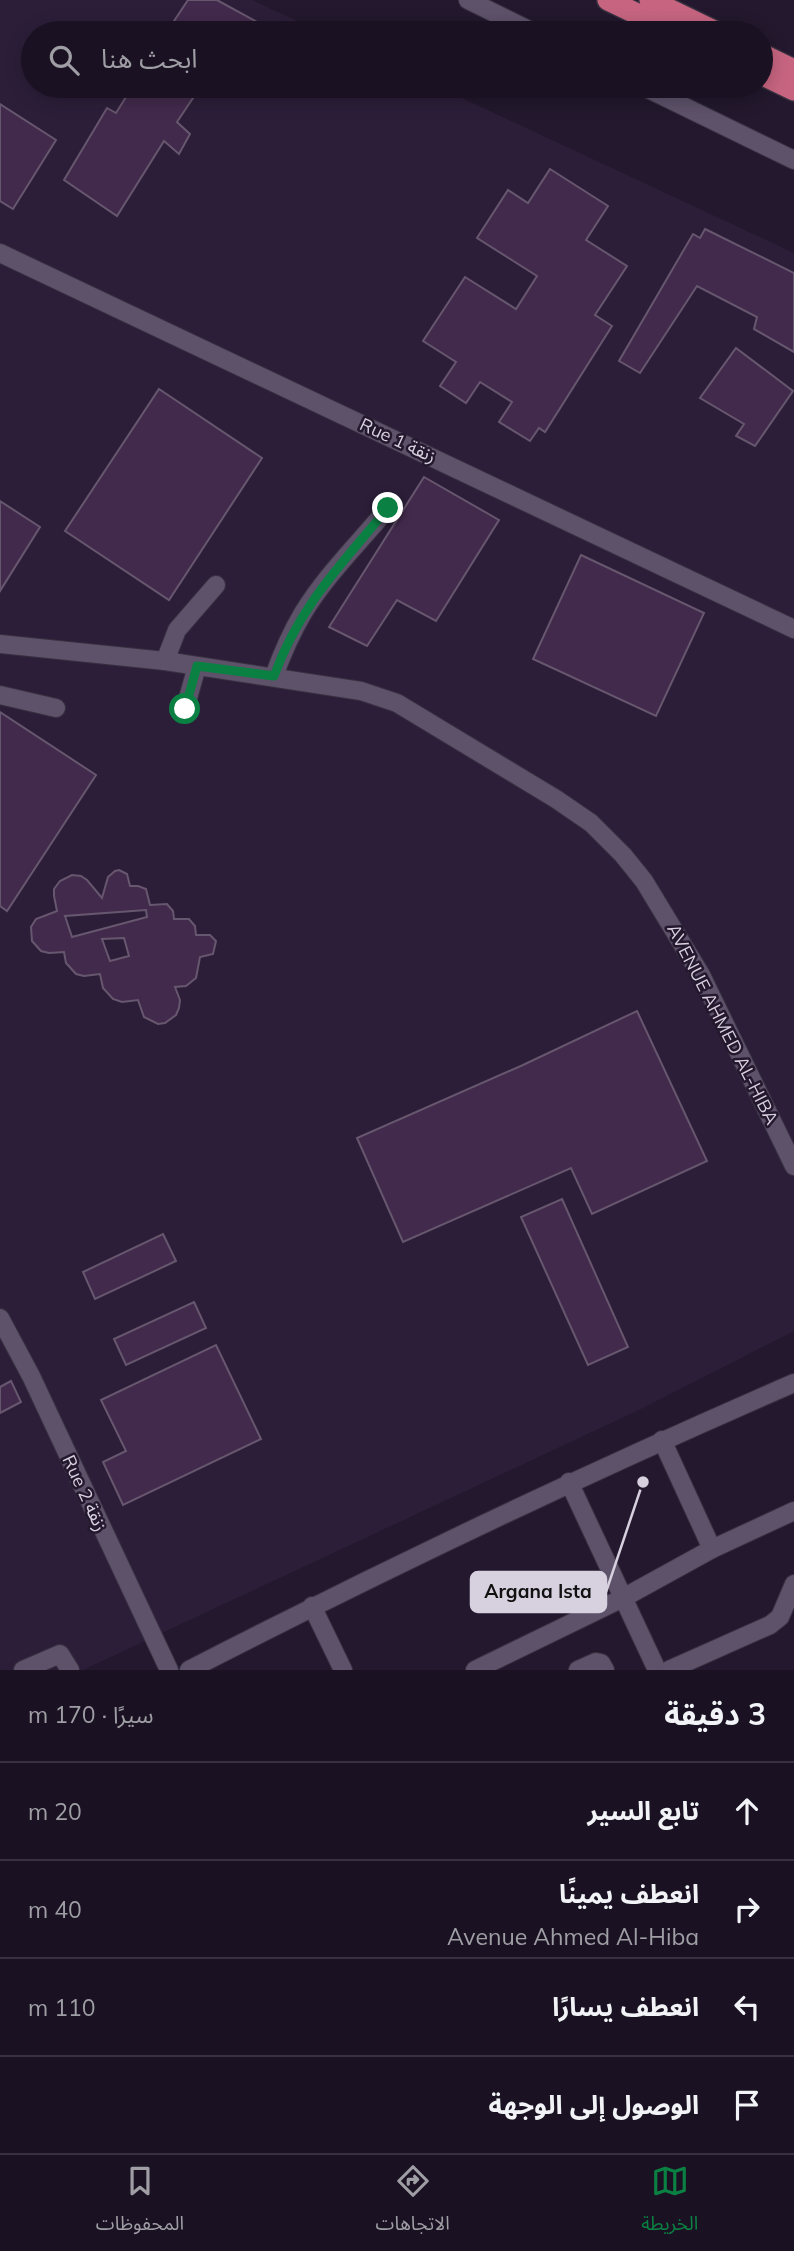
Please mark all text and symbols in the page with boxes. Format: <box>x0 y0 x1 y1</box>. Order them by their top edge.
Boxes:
search box <box>21 21 773 98</box>
icon: search <box>45 41 83 79</box>
text: ابحث هنا <box>101 42 197 75</box>
street label: Rue 1 زنقة <box>356 412 440 468</box>
route end <box>372 492 403 523</box>
route start <box>169 693 200 724</box>
street label: AVENUE AHMED AL-HIBA <box>662 920 784 1128</box>
street label: Rue 2 زنقة <box>57 1451 113 1535</box>
callout: Argana Ista <box>471 1572 606 1612</box>
text: Argana Ista <box>484 1579 592 1603</box>
text: 3 دقيقة <box>664 1695 766 1733</box>
text: سيرًا · 170 m <box>28 1700 154 1729</box>
icon: ahead <box>728 1792 766 1830</box>
text: تابع السير <box>588 1794 699 1827</box>
text: 20 m <box>28 1797 82 1826</box>
text: انعطف يمينًا <box>559 1877 699 1910</box>
icon: right <box>728 1890 766 1928</box>
text: 40 m <box>28 1895 82 1924</box>
text: Avenue Ahmed Al-Hiba <box>447 1922 699 1951</box>
icon: left <box>728 1988 766 2026</box>
text: انعطف يسارًا <box>552 1990 699 2023</box>
text: 110 m <box>28 1993 96 2022</box>
icon: arrive <box>728 2086 766 2124</box>
text: الوصول إلى الوجهة <box>488 2088 699 2121</box>
tab: المحفوظات <box>96 2162 184 2244</box>
tab: الاتجاهات <box>376 2162 450 2244</box>
tab: الخريطة <box>641 2162 698 2244</box>

